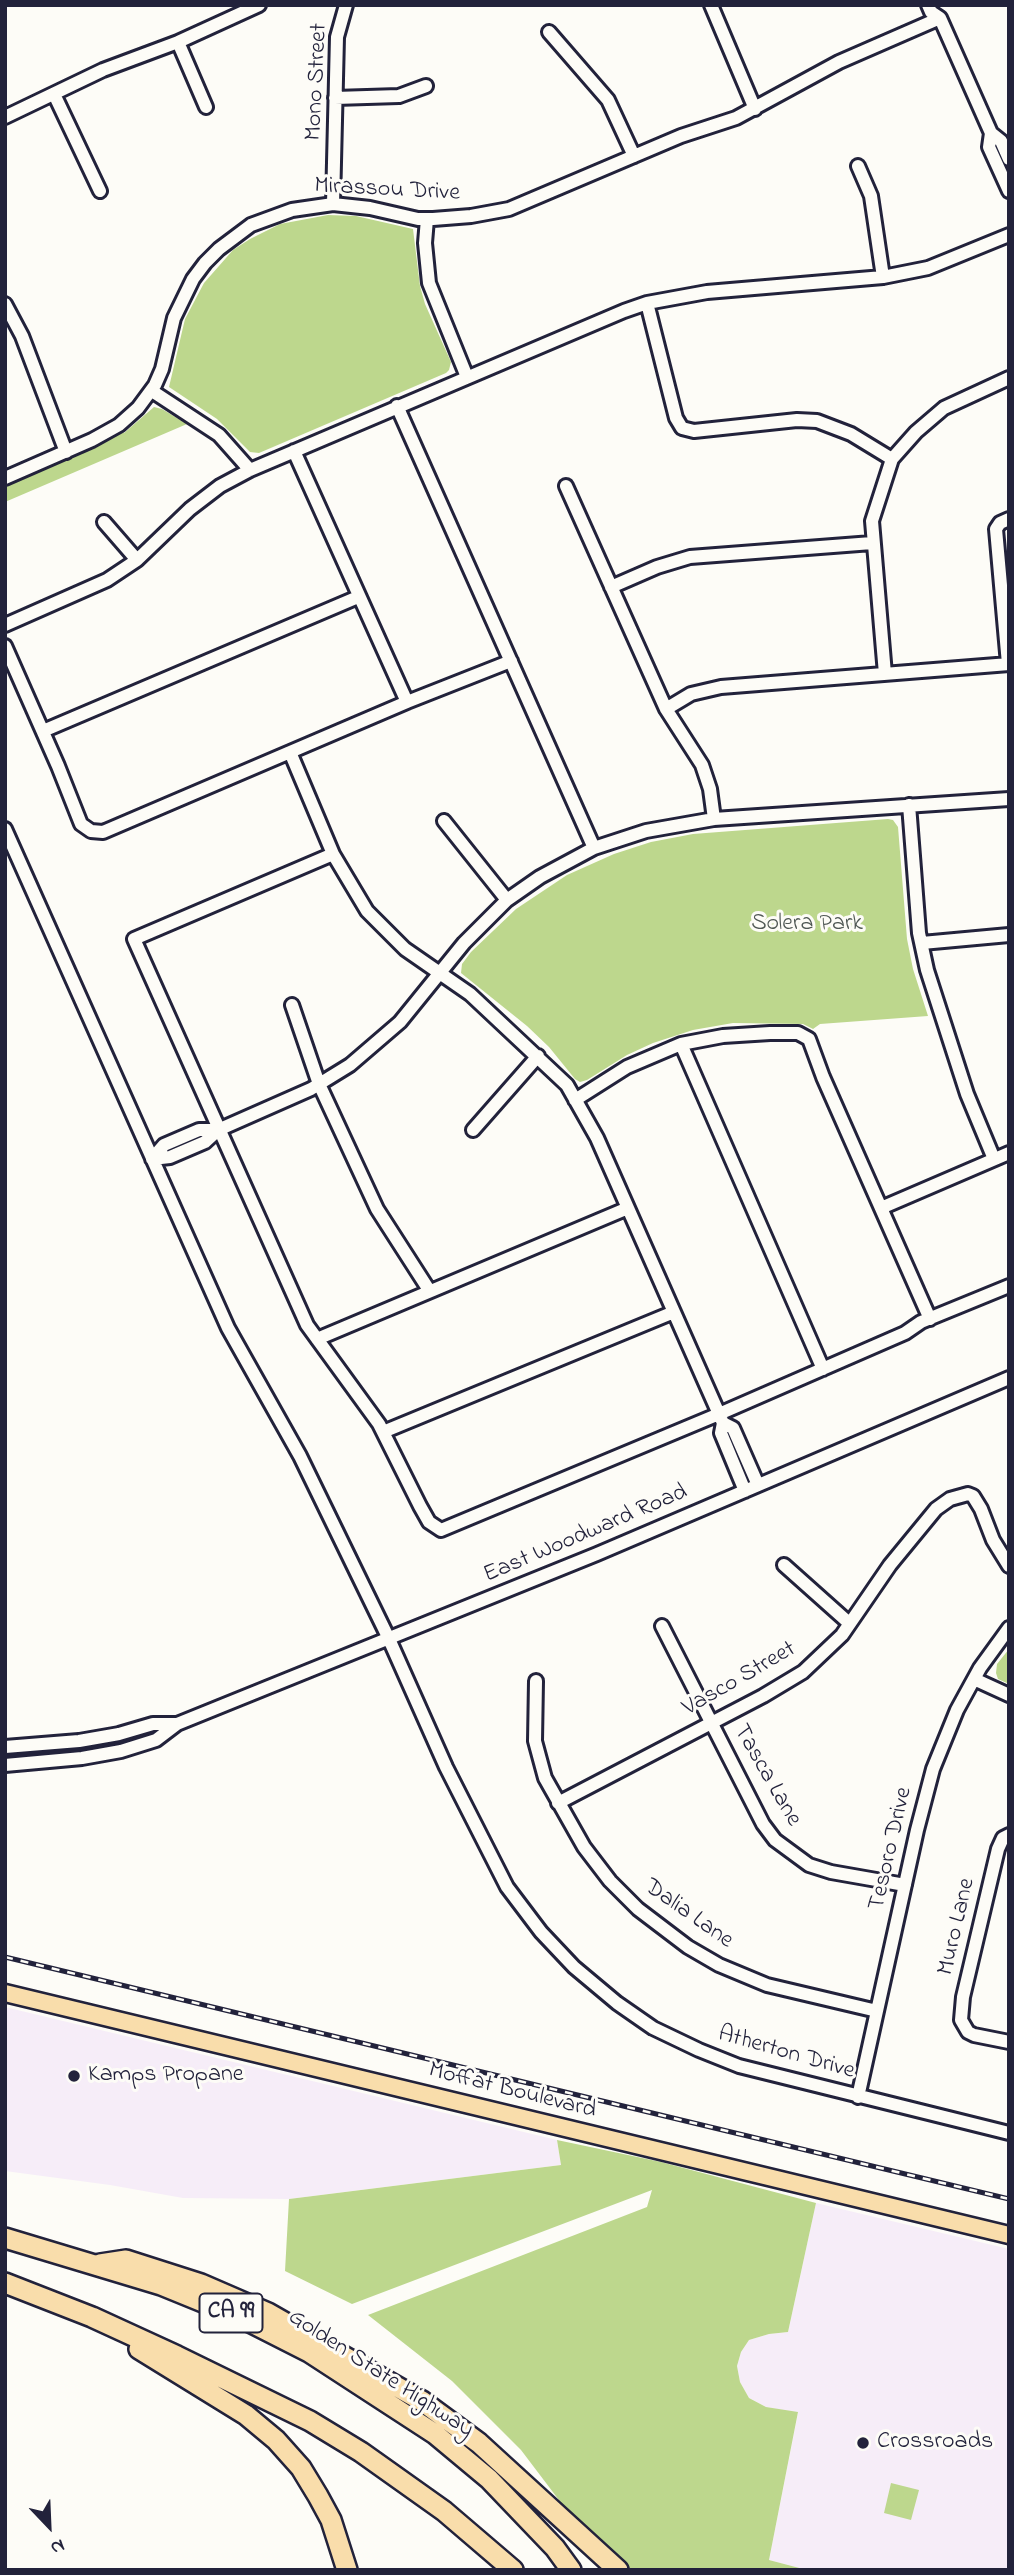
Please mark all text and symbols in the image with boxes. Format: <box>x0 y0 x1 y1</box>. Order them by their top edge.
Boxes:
street label: Mono Street <box>301 22 335 142</box>
street label: Mirassou Drive <box>313 173 461 209</box>
park label: Solera Park <box>751 911 863 939</box>
street label: East Woodward Road <box>480 1479 692 1591</box>
street label: Vasco Street <box>678 1636 802 1724</box>
street label: Tasca Lane <box>725 1720 807 1832</box>
street label: Tesoro Drive <box>864 1785 920 1913</box>
street label: Dalia Lane <box>638 1874 738 1956</box>
street label: Muro Lane <box>933 1876 983 1978</box>
street label: Atherton Drive <box>714 2021 858 2087</box>
street label: Moffat Boulevard <box>425 2057 599 2127</box>
place label: Kamps Propane <box>88 2062 243 2090</box>
marker: Kamps Propane <box>66 2068 82 2084</box>
road number: CA 99 <box>200 2294 262 2332</box>
street label: Golden State Highway <box>282 2304 478 2446</box>
place label: Crossroads <box>877 2429 993 2457</box>
marker: Crossroads <box>855 2435 871 2451</box>
north arrow <box>14 2491 84 2561</box>
text: N <box>46 2531 69 2561</box>

